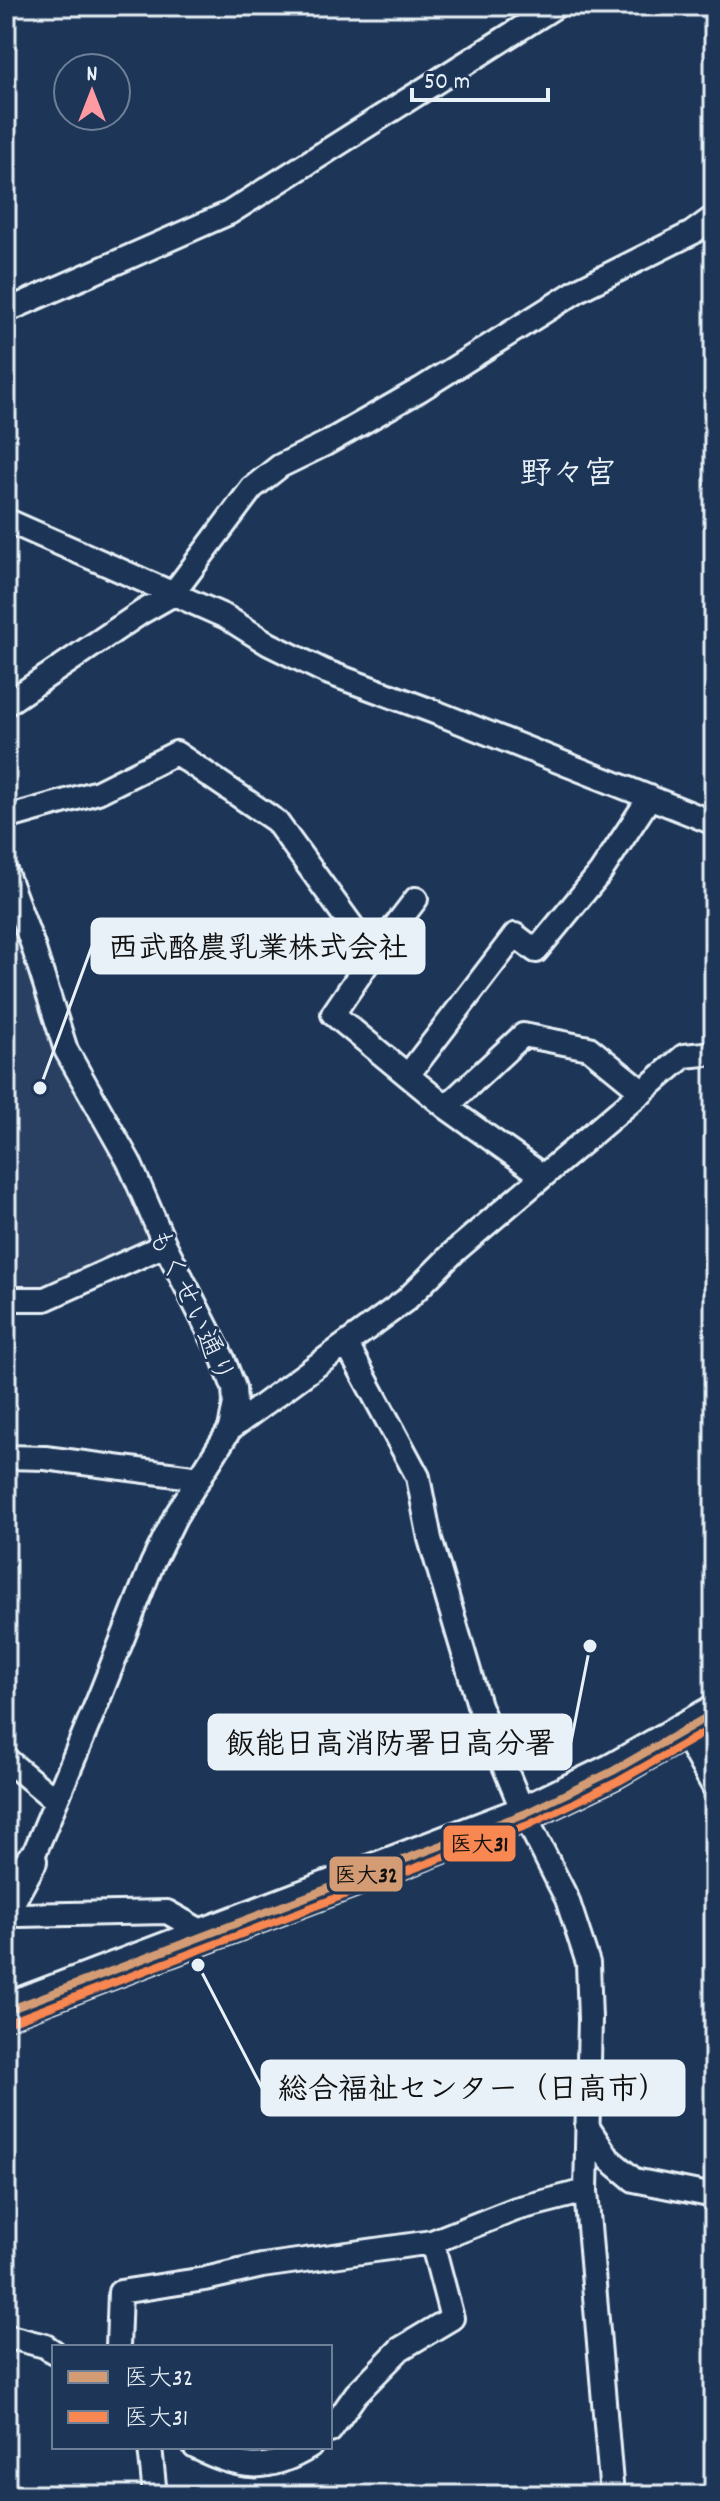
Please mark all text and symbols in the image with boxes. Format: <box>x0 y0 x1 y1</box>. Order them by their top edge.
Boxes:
north arrow <box>52 52 132 132</box>
scale bar <box>412 52 548 102</box>
text: N <box>87 60 98 91</box>
text: 50 m <box>424 66 470 100</box>
district label: 野々宮 <box>520 454 616 500</box>
callout: 西武酪農乳業株式会社 <box>92 919 424 973</box>
text: 西武酪農乳業株式会社 <box>108 930 408 973</box>
street label: もくせい通り <box>135 1223 242 1392</box>
callout: 飯能日高消防署日高分署 <box>209 1715 571 1769</box>
text: 飯能日高消防署日高分署 <box>225 1726 555 1769</box>
line badge: 医大31 <box>442 1824 517 1863</box>
text: 医大31 <box>450 1831 508 1862</box>
line badge: 医大32 <box>328 1855 404 1893</box>
text: 医大32 <box>334 1862 398 1893</box>
callout: 総合福祉センター（日高市） <box>262 2061 684 2115</box>
text: 総合福祉センター（日高市） <box>278 2071 668 2114</box>
legend <box>52 2345 332 2449</box>
text: 医大32 <box>124 2363 193 2397</box>
text: 医大31 <box>124 2403 188 2437</box>

